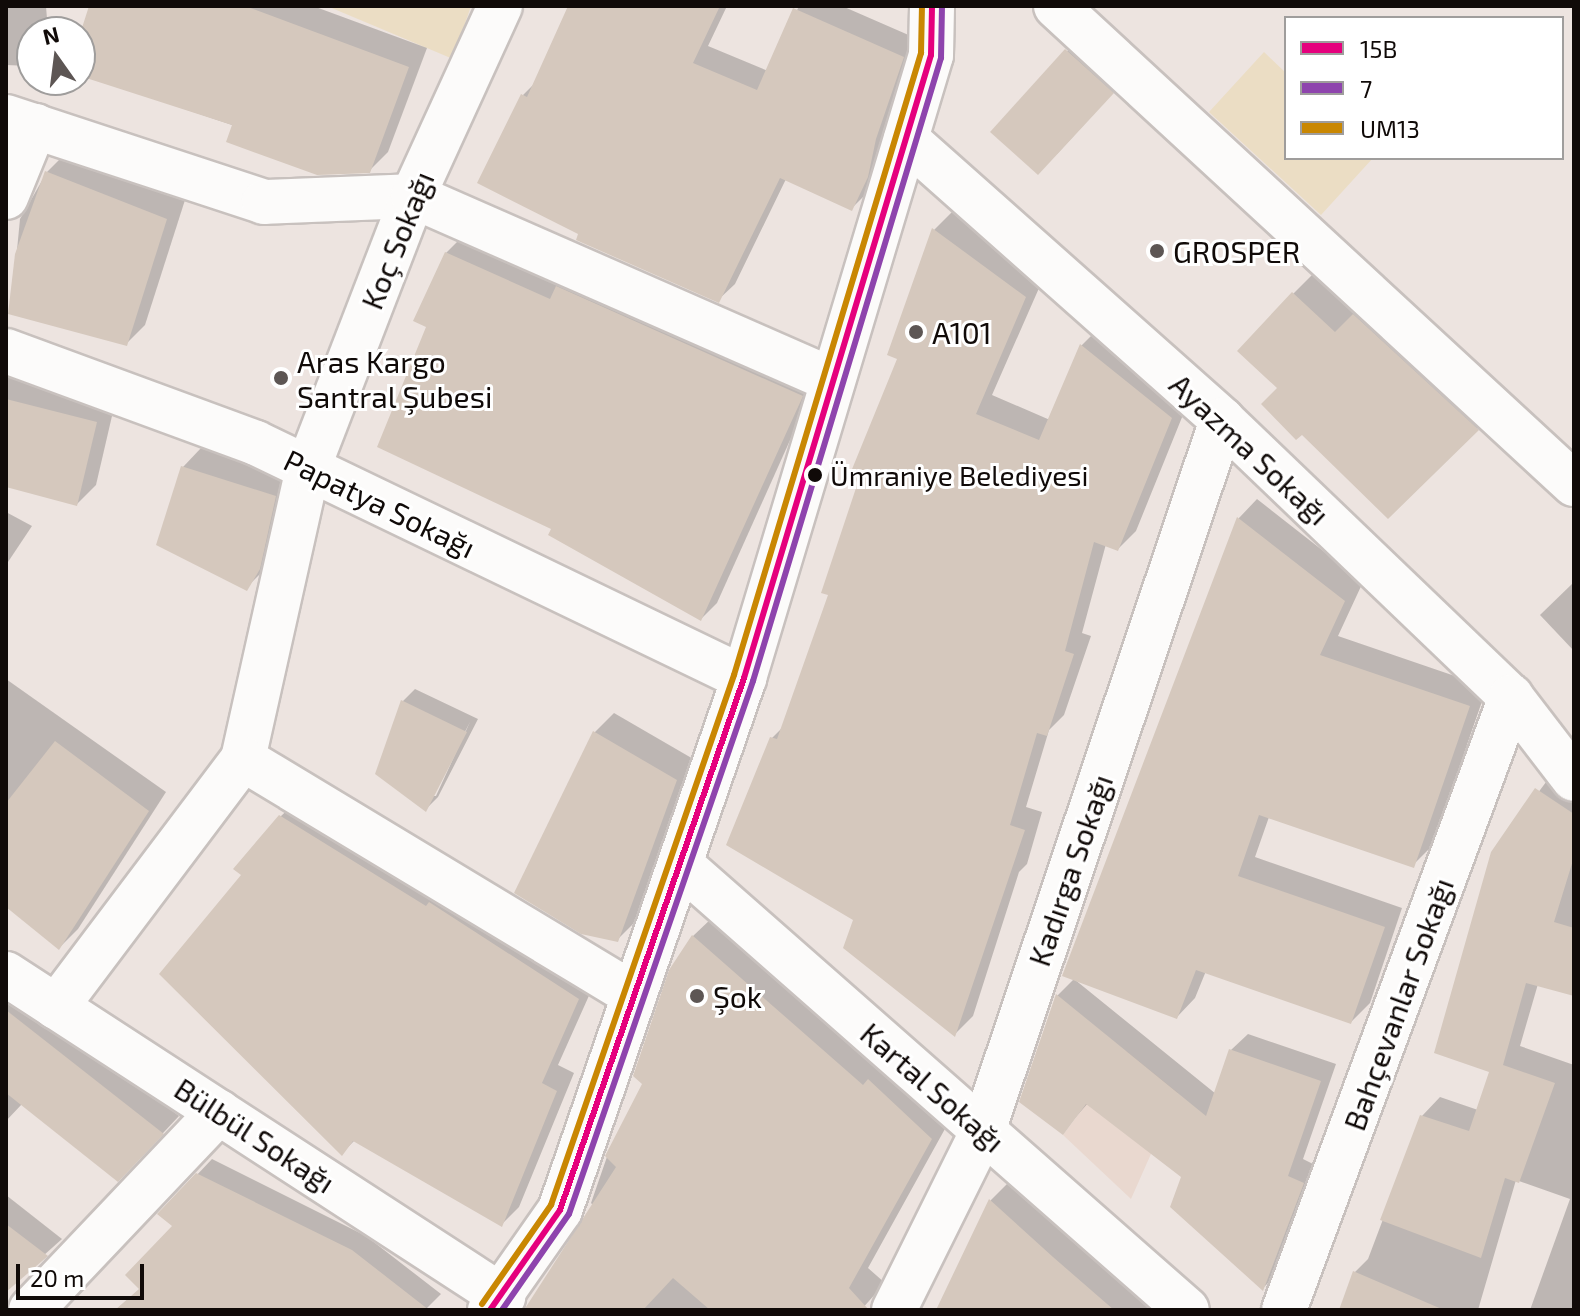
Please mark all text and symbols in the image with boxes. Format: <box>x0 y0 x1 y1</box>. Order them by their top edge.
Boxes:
north arrow <box>16 16 96 96</box>
legend <box>1284 16 1564 160</box>
text: N <box>40 20 62 49</box>
text: 15B <box>1360 34 1397 63</box>
text: 7 <box>1360 74 1372 103</box>
text: UM13 <box>1360 114 1420 143</box>
street label: Koç Sokağı <box>353 166 441 314</box>
place label: GROSPER <box>1173 233 1300 269</box>
marker: GROSPER <box>1148 242 1166 260</box>
place label: A101 <box>932 314 992 350</box>
marker: A101 <box>907 323 925 341</box>
place label: Aras Kargo Santral Şubesi <box>297 343 493 414</box>
street label: Ayazma Sokağı <box>1163 366 1337 532</box>
marker: Aras Kargo Santral Şubesi <box>272 369 290 387</box>
street label: Papatya Sokağı <box>279 441 481 565</box>
place label: Ümraniye Belediyesi <box>830 458 1088 492</box>
marker: Ümraniye Belediyesi <box>807 467 823 483</box>
street label: Kadırga Sokağı <box>1020 769 1120 971</box>
street label: Bahçevanlar Sokağı <box>1336 873 1460 1135</box>
place label: Şok <box>713 978 762 1014</box>
marker: Şok <box>688 987 706 1005</box>
street label: Kartal Sokağı <box>853 1015 1013 1159</box>
street label: Bülbül Sokağı <box>168 1070 342 1200</box>
scale bar <box>20 1248 148 1298</box>
text: 20 m <box>30 1263 84 1292</box>

